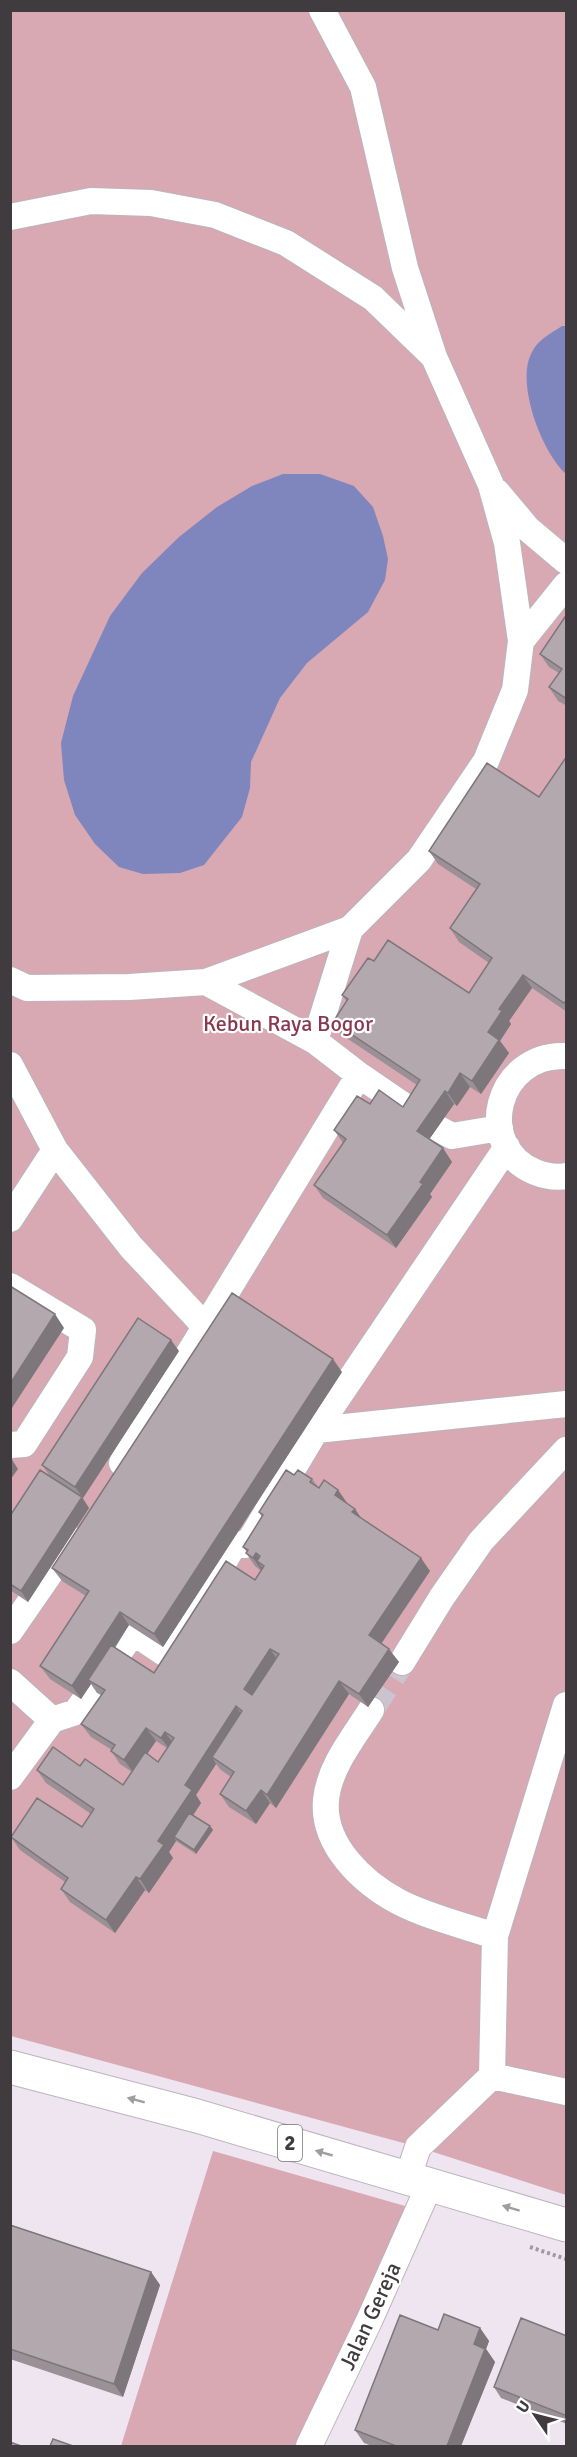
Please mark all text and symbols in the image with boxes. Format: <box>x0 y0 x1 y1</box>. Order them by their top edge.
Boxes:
park label: Kebun Raya Bogor <box>203 1010 373 1037</box>
one-way arrow <box>127 2094 145 2104</box>
road number: 2 <box>278 2125 302 2161</box>
one-way arrow <box>315 2148 333 2157</box>
one-way arrow <box>502 2203 520 2212</box>
street label: Jalan Gereja <box>333 2258 407 2374</box>
north arrow <box>505 2385 565 2445</box>
text: U <box>512 2397 535 2417</box>

